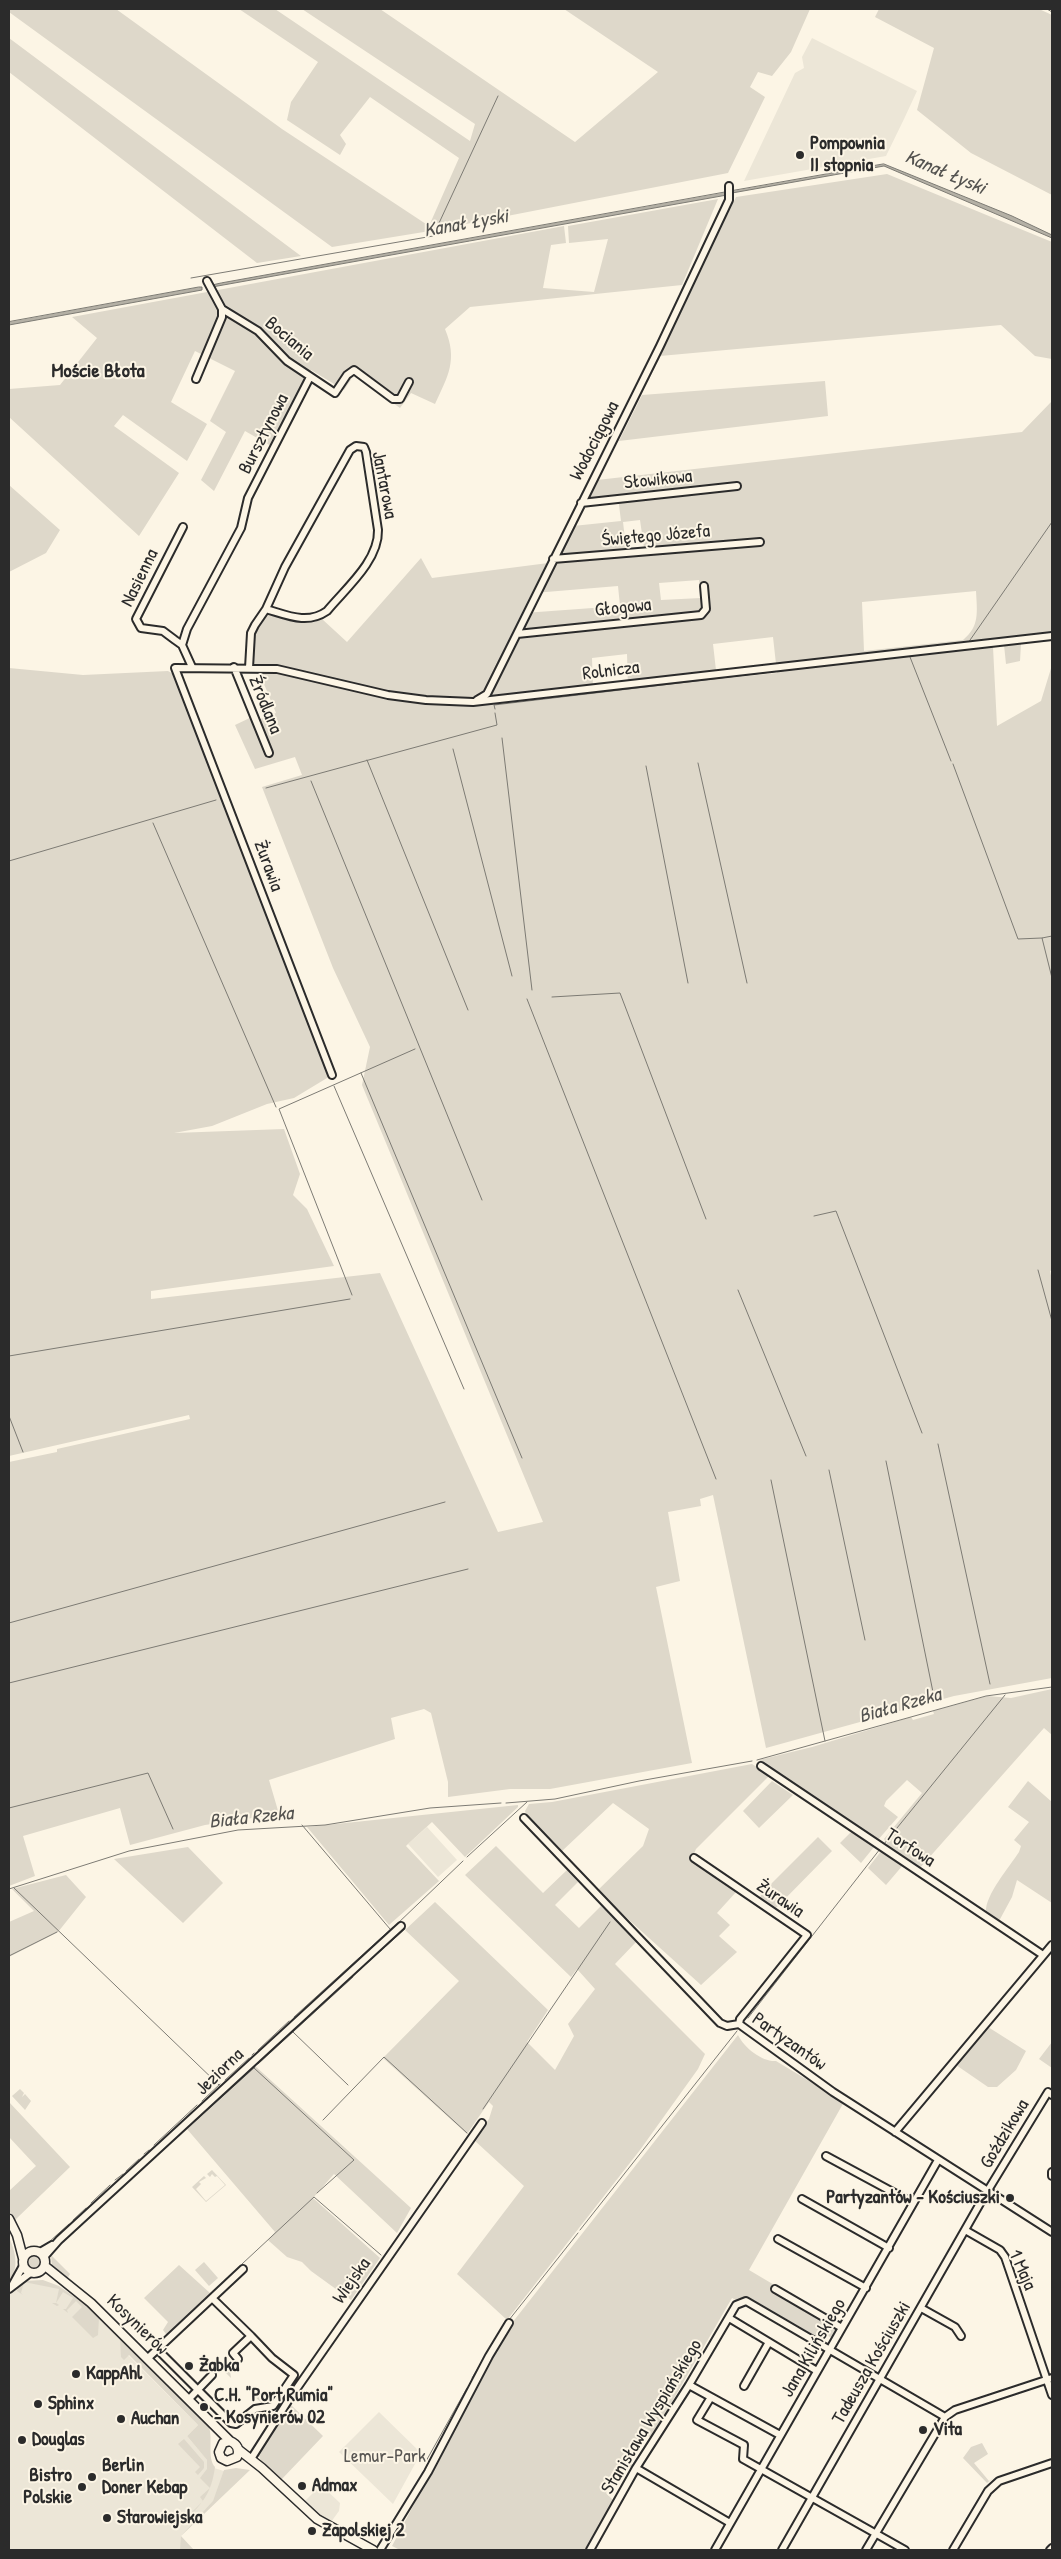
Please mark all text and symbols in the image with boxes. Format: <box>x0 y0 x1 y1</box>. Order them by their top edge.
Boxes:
place label: Pompownia II stopnia <box>810 133 885 177</box>
water label: Kanał Łyski <box>901 145 989 201</box>
marker: Pompownia II stopnia <box>794 149 806 161</box>
water label: Kanał Łyski <box>422 205 510 243</box>
street label: Bociania <box>260 312 318 366</box>
district label: Moście Błota <box>52 360 144 384</box>
street label: Bursztynowa <box>234 390 294 478</box>
street label: Wodociągowa <box>565 398 625 484</box>
street label: Jantarowa <box>366 449 402 521</box>
street label: Słowikowa <box>623 465 693 495</box>
street label: Świętego Józefa <box>601 520 711 552</box>
street label: Nasienna <box>116 545 164 611</box>
street label: Głogowa <box>594 594 652 622</box>
street label: Rolnicza <box>581 656 641 686</box>
street label: Źródlana <box>243 673 287 737</box>
street label: Żurawia <box>248 837 288 895</box>
water label: Biała Rzeka <box>856 1683 944 1729</box>
water label: Biała Rzeka <box>208 1802 294 1834</box>
street label: Torfowa <box>881 1824 939 1872</box>
street label: Żurawia <box>752 1875 808 1923</box>
street label: Partyzantów <box>747 2008 831 2076</box>
street label: Jeziorna <box>191 2044 249 2100</box>
street label: Goździkowa <box>976 2095 1034 2173</box>
place label: Partyzantów - Kościuszki <box>826 2187 1000 2209</box>
marker: Partyzantów - Kościuszki <box>1004 2192 1016 2204</box>
street label: 1 Maja <box>1003 2246 1041 2294</box>
street label: Wiejska <box>328 2254 376 2308</box>
street label: Kosynierów <box>101 2290 173 2360</box>
street label: Jana Kilińskiego <box>777 2295 851 2401</box>
street label: Tadeusza Kościuszki <box>828 2298 916 2428</box>
street label: Stanisława Wyspiańskiego <box>597 2335 707 2499</box>
place label: Żabka <box>199 2355 239 2377</box>
marker: Żabka <box>183 2360 195 2372</box>
place label: KappAhl <box>86 2363 142 2385</box>
marker: KappAhl <box>70 2368 82 2380</box>
place label: C.H. "Port Rumia" - Kosynierów 02 <box>214 2385 333 2429</box>
place label: Sphinx <box>48 2393 94 2415</box>
marker: Sphinx <box>32 2398 44 2410</box>
marker: C.H. "Port Rumia" - Kosynierów 02 <box>198 2401 210 2413</box>
place label: Auchan <box>131 2408 179 2430</box>
marker: Auchan <box>115 2413 127 2425</box>
place label: Vita <box>933 2419 962 2441</box>
marker: Vita <box>917 2424 929 2436</box>
place label: Douglas <box>32 2429 85 2451</box>
marker: Douglas <box>16 2434 28 2446</box>
park label: Lemur-Park <box>344 2446 426 2468</box>
place label: Berlin Doner Kebap <box>102 2455 187 2499</box>
place label: Bistro Polskie <box>23 2465 72 2509</box>
marker: Berlin Doner Kebap <box>86 2471 98 2483</box>
place label: Admax <box>312 2475 358 2497</box>
marker: Admax <box>296 2480 308 2492</box>
marker: Bistro Polskie <box>76 2481 88 2493</box>
place label: Starowiejska <box>117 2507 202 2529</box>
marker: Starowiejska <box>101 2512 113 2524</box>
place label: Zapolskiej 2 <box>322 2520 405 2542</box>
marker: Zapolskiej 2 <box>306 2525 318 2537</box>

